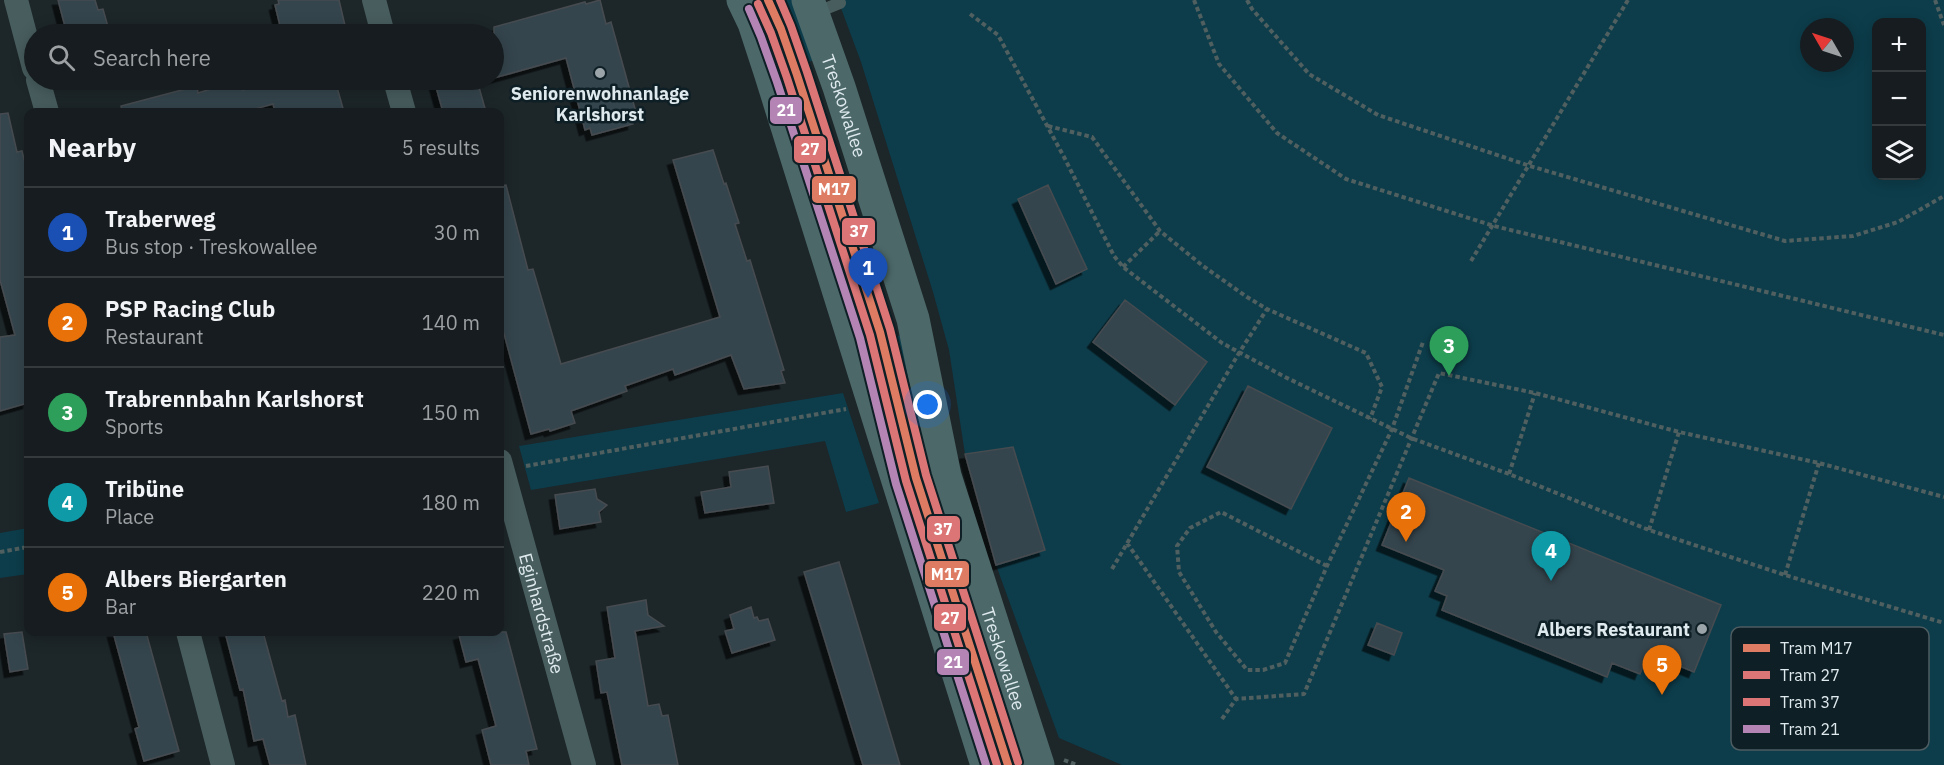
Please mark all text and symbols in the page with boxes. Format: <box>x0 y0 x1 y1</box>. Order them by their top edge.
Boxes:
north arrow <box>1800 18 1854 72</box>
map controls <box>1872 18 1926 180</box>
button: + <box>1872 18 1926 72</box>
search box <box>24 24 504 90</box>
icon: search <box>45 41 78 74</box>
text: Search here <box>93 43 211 72</box>
street label: Treskowallee <box>817 51 872 160</box>
marker: Seniorenwohnanlage Karlshorst <box>593 66 607 80</box>
button: − <box>1872 72 1926 126</box>
place label: Seniorenwohnanlage Karlshorst <box>511 82 689 126</box>
line badge: 21 <box>769 96 803 125</box>
text: 21 <box>776 100 796 120</box>
button: layers <box>1872 126 1926 180</box>
text: Nearby <box>48 130 136 164</box>
text: 5 results <box>402 134 480 161</box>
line badge: 27 <box>793 135 827 164</box>
text: 27 <box>800 139 820 159</box>
line badge: M17 <box>811 175 857 204</box>
text: M17 <box>818 179 850 199</box>
text: Traberweg <box>105 204 215 233</box>
line badge: 37 <box>841 217 876 246</box>
text: 1 <box>62 219 74 246</box>
text: 30 m <box>434 219 480 246</box>
text: 37 <box>849 221 869 241</box>
text: Bus stop · Treskowallee <box>105 233 318 260</box>
pin: 1 <box>848 248 888 298</box>
text: PSP Racing Club <box>105 294 275 323</box>
text: 2 <box>62 309 74 336</box>
text: 140 m <box>422 309 480 336</box>
text: Restaurant <box>105 323 203 350</box>
pin: 3 <box>1430 326 1468 376</box>
text: Trabrennbahn Karlshorst <box>105 384 364 413</box>
your location <box>913 390 942 419</box>
text: 3 <box>62 399 74 426</box>
text: 150 m <box>422 399 480 426</box>
text: Sports <box>105 413 164 440</box>
text: Tribüne <box>105 474 184 503</box>
text: 4 <box>62 489 74 516</box>
text: 180 m <box>422 489 480 516</box>
pin: 2 <box>1386 492 1426 542</box>
text: Place <box>105 503 154 530</box>
line badge: 37 <box>926 515 961 543</box>
text: 37 <box>933 519 953 539</box>
pin: 4 <box>1532 532 1570 581</box>
street label: Eginhardstraße <box>514 550 570 676</box>
line badge: M17 <box>924 560 970 588</box>
text: Albers Biergarten <box>105 564 287 593</box>
text: M17 <box>931 564 963 584</box>
text: 5 <box>62 579 74 606</box>
text: 220 m <box>422 579 480 606</box>
text: Bar <box>105 593 136 620</box>
line badge: 27 <box>933 603 967 632</box>
street label: Treskowallee <box>976 604 1031 713</box>
text: 27 <box>940 608 960 628</box>
place label: Albers Restaurant <box>1537 618 1690 641</box>
marker: Albers Restaurant <box>1695 622 1709 636</box>
legend <box>1731 627 1929 750</box>
text: Tram M17 <box>1780 638 1853 658</box>
pin: 5 <box>1642 646 1682 695</box>
line badge: 21 <box>936 648 970 676</box>
text: 21 <box>943 652 963 672</box>
text: Tram 27 <box>1780 665 1840 685</box>
text: Tram 37 <box>1780 692 1840 712</box>
text: Tram 21 <box>1780 719 1840 739</box>

